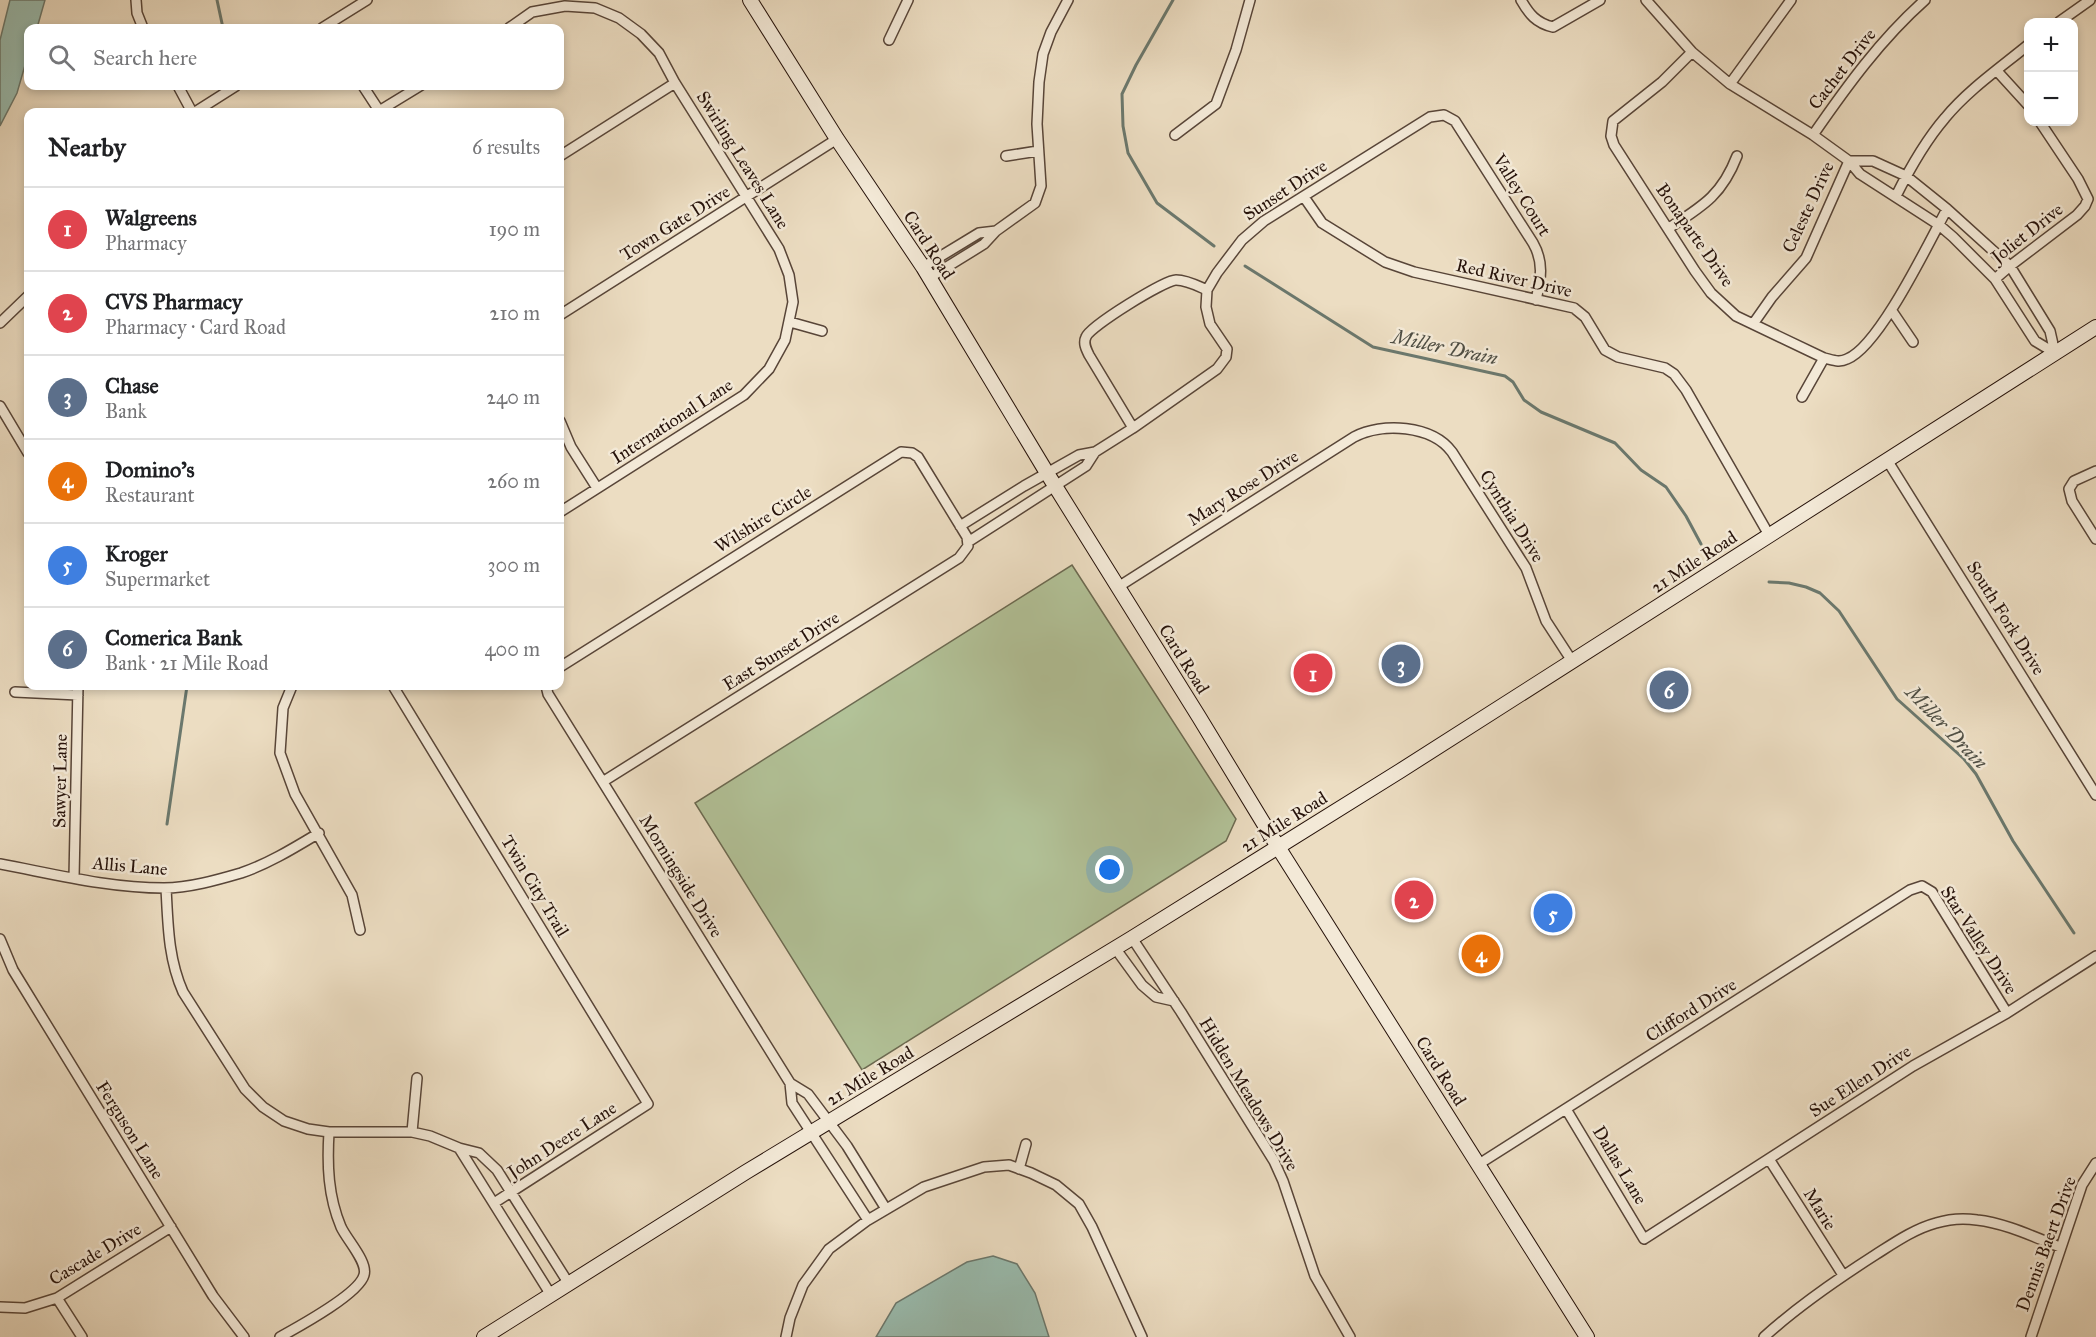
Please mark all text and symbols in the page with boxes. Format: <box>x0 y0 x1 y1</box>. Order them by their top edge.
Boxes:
map controls <box>2024 18 2078 126</box>
button: + <box>2024 18 2078 72</box>
search box <box>24 24 564 90</box>
street label: Cachet Drive <box>1804 24 1880 114</box>
icon: search <box>45 41 78 74</box>
text: Search here <box>93 44 197 71</box>
button: − <box>2024 72 2078 126</box>
street label: Swirling Leaves Lane <box>691 87 794 233</box>
text: Nearby <box>48 131 126 163</box>
text: 6 results <box>472 135 540 159</box>
street label: Valley Court <box>1488 149 1556 240</box>
street label: Sunset Drive <box>1239 155 1331 225</box>
street label: Celeste Drive <box>1777 158 1839 256</box>
street label: Bonaparte Drive <box>1651 179 1739 291</box>
street label: Town Gate Drive <box>616 180 734 266</box>
street label: Joliet Drive <box>1985 198 2068 270</box>
text: Walgreens <box>105 204 197 231</box>
street label: Card Road <box>899 206 959 284</box>
text: 1 <box>64 217 71 241</box>
text: 190 m <box>489 217 540 241</box>
text: Pharmacy <box>105 231 187 255</box>
street label: Red River Drive <box>1454 254 1574 302</box>
text: CVS Pharmacy <box>105 288 242 315</box>
text: 2 <box>63 301 72 325</box>
text: 210 m <box>490 301 540 325</box>
text: Pharmacy · Card Road <box>105 315 286 339</box>
water label: Miller Drain <box>1388 324 1500 370</box>
text: Chase <box>105 372 159 399</box>
street label: International Lane <box>607 374 737 468</box>
text: 3 <box>64 385 72 409</box>
text: 240 m <box>486 385 540 409</box>
text: Bank <box>105 399 147 423</box>
street label: Mary Rose Drive <box>1184 445 1302 531</box>
text: Domino's <box>105 456 195 483</box>
street label: Cynthia Drive <box>1475 466 1549 566</box>
text: 4 <box>62 469 73 493</box>
text: 260 m <box>487 469 540 493</box>
street label: Wilshire Circle <box>710 480 816 558</box>
text: Restaurant <box>105 483 195 507</box>
street label: 21 Mile Road <box>1647 526 1741 598</box>
text: Kroger <box>105 540 168 567</box>
text: 5 <box>63 553 72 577</box>
text: 300 m <box>488 553 540 577</box>
street label: South Fork Drive <box>1962 557 2050 679</box>
text: Supermarket <box>105 567 210 591</box>
street label: East Sunset Drive <box>719 606 843 696</box>
street label: Card Road <box>1154 620 1214 698</box>
text: Comerica Bank <box>105 624 242 651</box>
text: 6 <box>62 637 73 661</box>
text: 400 m <box>484 637 540 661</box>
pin: 3 <box>1382 642 1420 686</box>
pin: 1 <box>1294 650 1332 696</box>
text: Bank · 21 Mile Road <box>105 651 269 675</box>
pin: 6 <box>1650 668 1688 712</box>
water label: Miller Drain <box>1900 679 1993 774</box>
street label: Sawyer Lane <box>48 734 72 828</box>
street label: 21 Mile Road <box>1237 787 1331 857</box>
street label: Morningside Drive <box>634 811 728 942</box>
street label: Twin City Trail <box>496 831 574 941</box>
street label: Allis Lane <box>90 852 169 880</box>
your location <box>1095 855 1124 884</box>
pin: 2 <box>1394 878 1434 922</box>
street label: Star Valley Drive <box>1936 882 2022 998</box>
pin: 5 <box>1534 890 1572 936</box>
pin: 4 <box>1462 932 1500 976</box>
street label: Clifford Drive <box>1641 973 1741 1047</box>
street label: Hidden Meadows Drive <box>1194 1013 1304 1175</box>
street label: Card Road <box>1411 1032 1471 1110</box>
street label: Sue Ellen Drive <box>1805 1040 1915 1122</box>
street label: 21 Mile Road <box>822 1041 918 1111</box>
street label: Ferguson Lane <box>90 1077 169 1184</box>
street label: John Deere Lane <box>502 1097 621 1185</box>
street label: Dallas Lane <box>1588 1122 1652 1208</box>
street label: Dennis Baert Drive <box>2011 1173 2081 1315</box>
street label: Marie <box>1799 1184 1841 1234</box>
street label: Cascade Drive <box>45 1218 145 1290</box>

